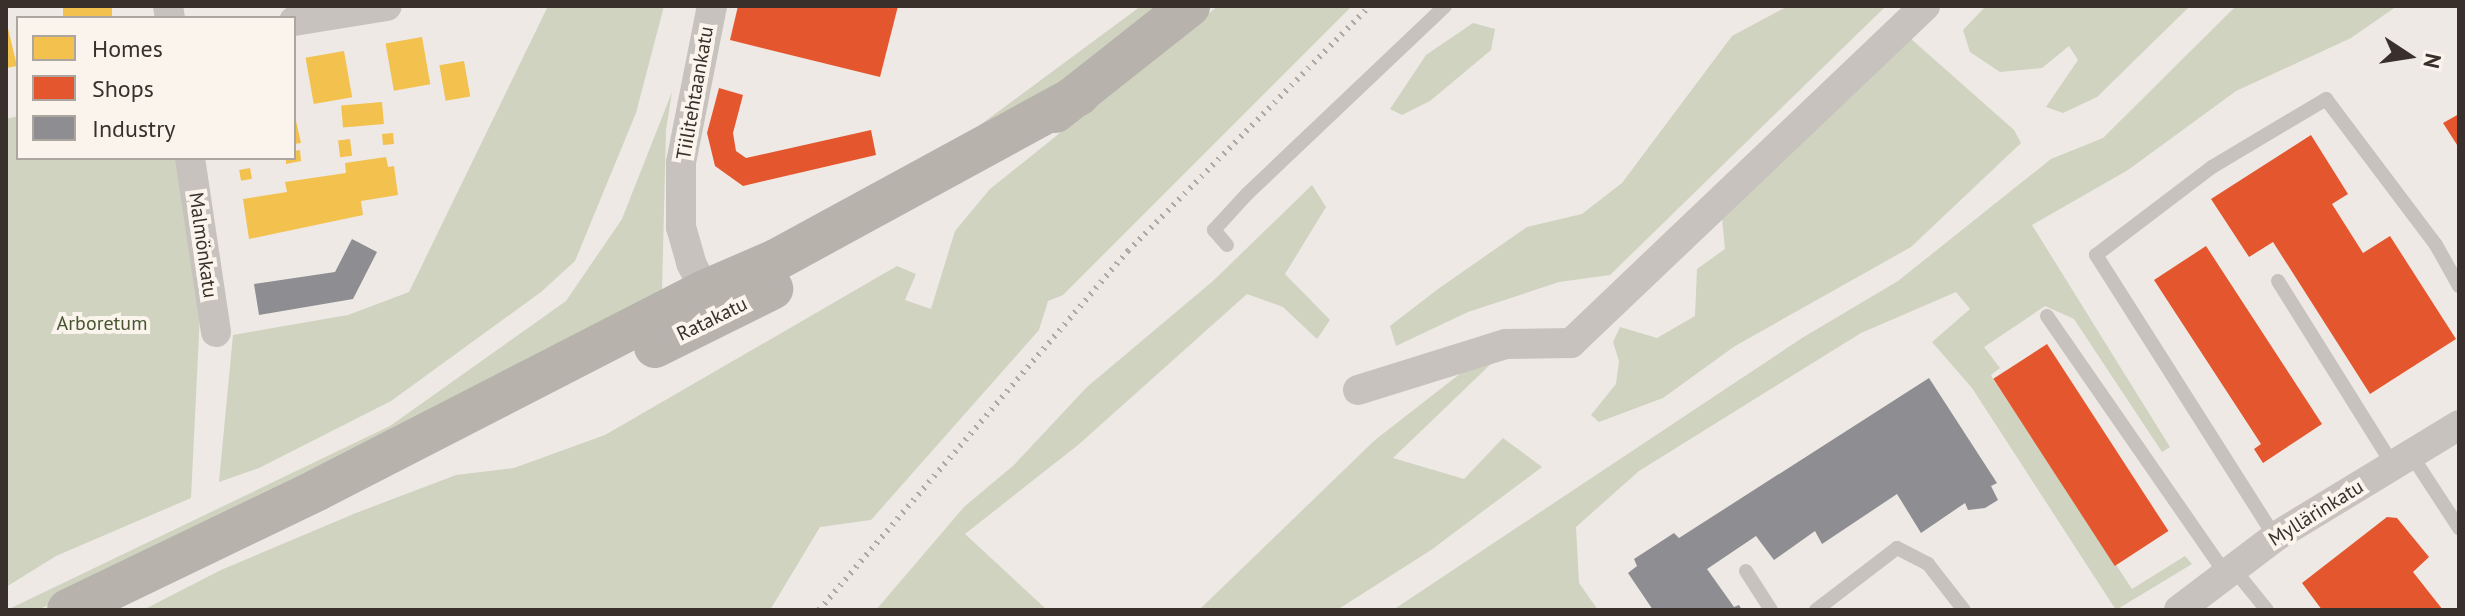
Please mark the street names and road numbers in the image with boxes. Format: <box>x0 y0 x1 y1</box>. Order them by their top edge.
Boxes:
street label: Tiilitehtaankatu <box>671 24 719 162</box>
street label: Malmönkatu <box>184 191 222 299</box>
street label: Ratakatu <box>673 292 751 346</box>
street label: Myllärinkatu <box>2264 474 2368 552</box>

